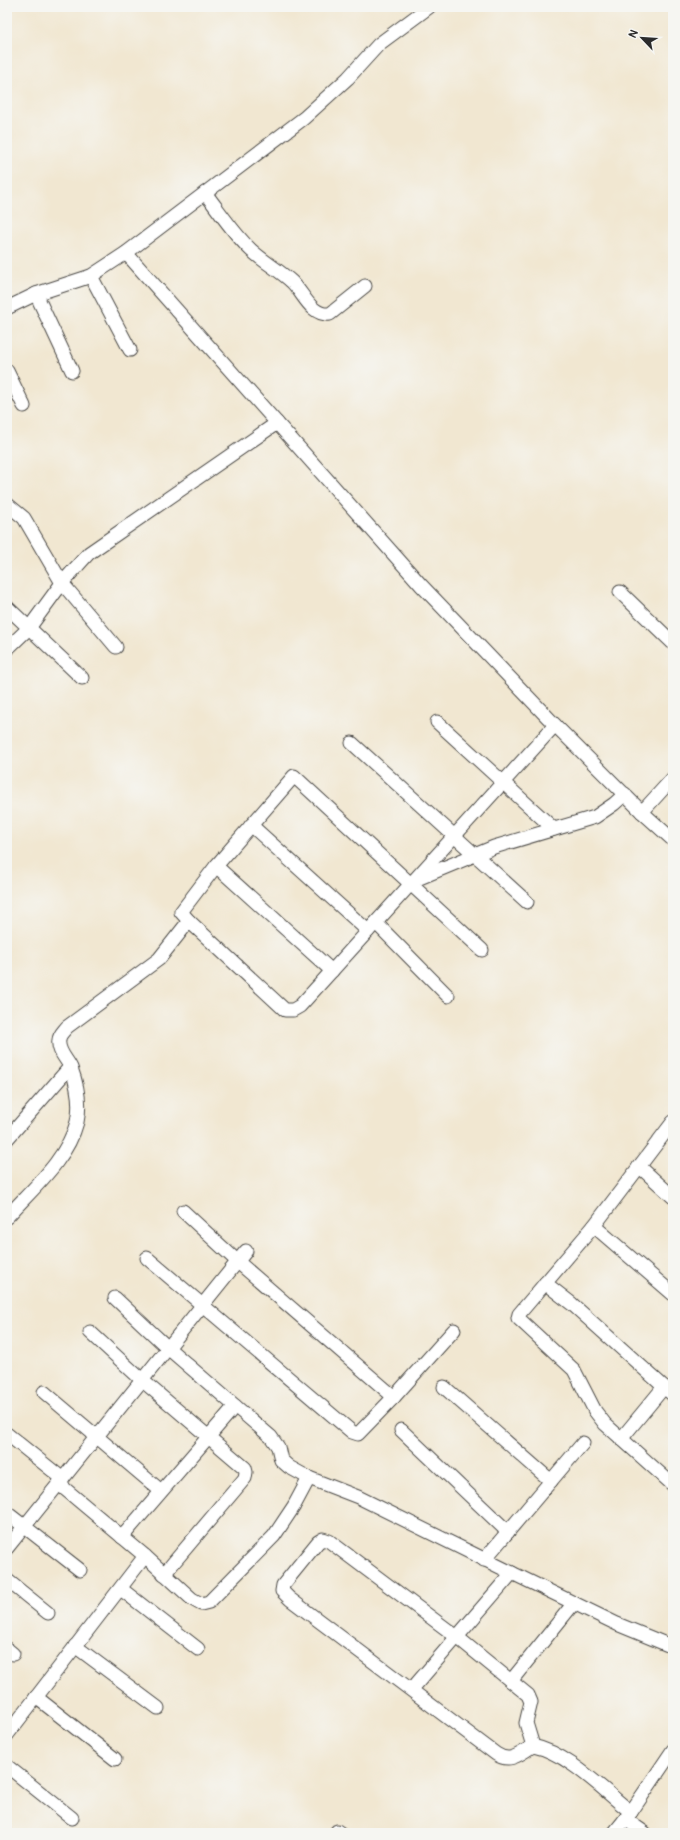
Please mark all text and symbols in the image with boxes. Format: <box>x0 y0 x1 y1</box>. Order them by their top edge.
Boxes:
north arrow <box>622 18 662 58</box>
text: N <box>626 27 641 40</box>

